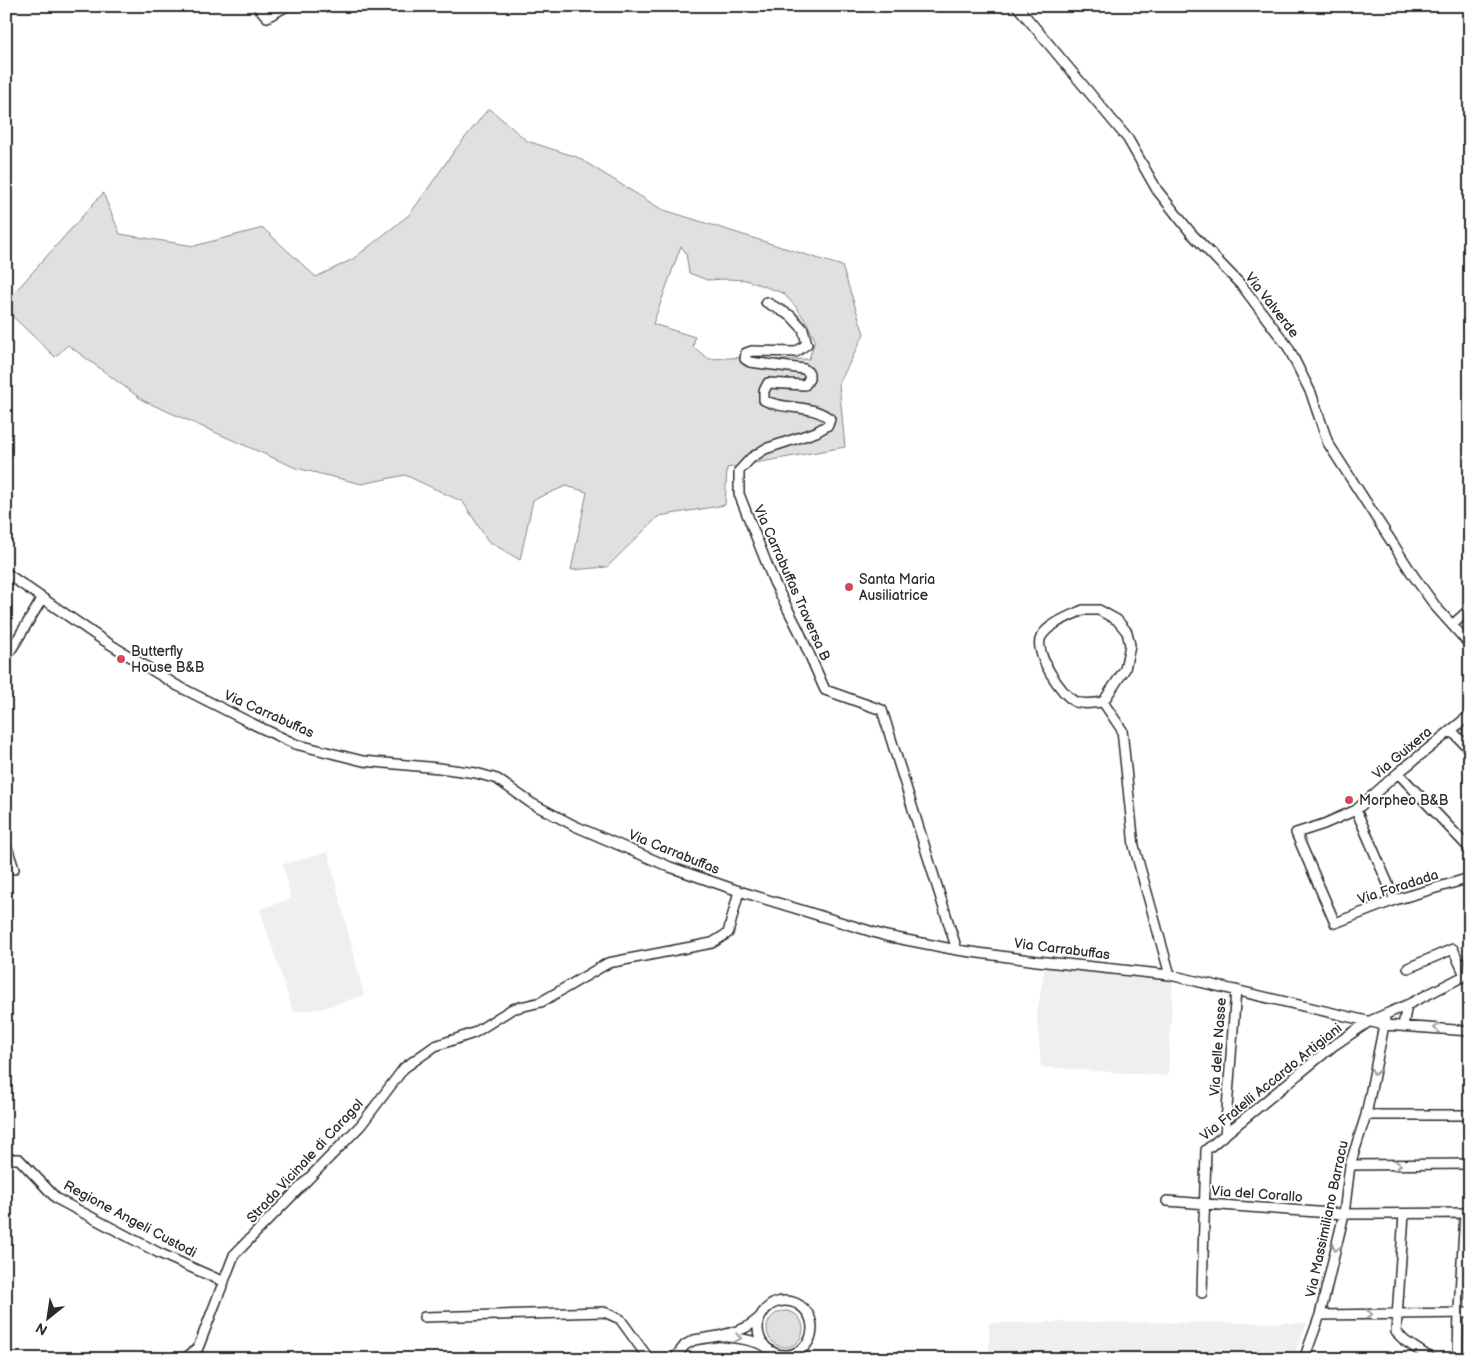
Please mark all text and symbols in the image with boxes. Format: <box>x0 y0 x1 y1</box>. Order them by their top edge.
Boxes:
street label: Via Valverde <box>1241 269 1303 341</box>
street label: Via Carrabuffas Traversa B <box>750 503 834 664</box>
place label: Santa Maria Ausiliatrice <box>859 571 935 604</box>
marker: Santa Maria Ausiliatrice <box>843 581 855 593</box>
place label: Butterfly House B&B <box>131 643 205 676</box>
marker: Butterfly House B&B <box>115 653 127 665</box>
street label: Via Carrabuffas <box>221 687 317 741</box>
street label: Via Guixera <box>1369 723 1435 783</box>
place label: Morpheo B&B <box>1359 792 1449 809</box>
marker: Morpheo B&B <box>1343 794 1355 806</box>
street label: Via Carrabuffas <box>626 826 722 878</box>
street label: Via Foradada <box>1355 866 1441 908</box>
street label: Via Carrabuffas <box>1013 935 1111 963</box>
street label: Via delle Nasse <box>1206 997 1230 1097</box>
street label: Via Fratelli Accardo Artigiani <box>1197 1020 1345 1144</box>
one-way arrow <box>1432 1023 1440 1034</box>
one-way arrow <box>1370 1068 1380 1077</box>
street label: Strada Vicinale di Caragol <box>243 1096 367 1226</box>
street label: Via Massimiliano Barracu <box>1302 1139 1352 1299</box>
one-way arrow <box>1395 1159 1403 1170</box>
street label: Regione Angeli Custodi <box>60 1177 200 1261</box>
street label: Via del Corallo <box>1211 1182 1303 1206</box>
one-way arrow <box>1331 1243 1342 1252</box>
north arrow <box>22 1292 72 1342</box>
one-way arrow <box>1366 1309 1373 1319</box>
text: N <box>33 1319 51 1339</box>
one-way arrow <box>734 1332 742 1343</box>

